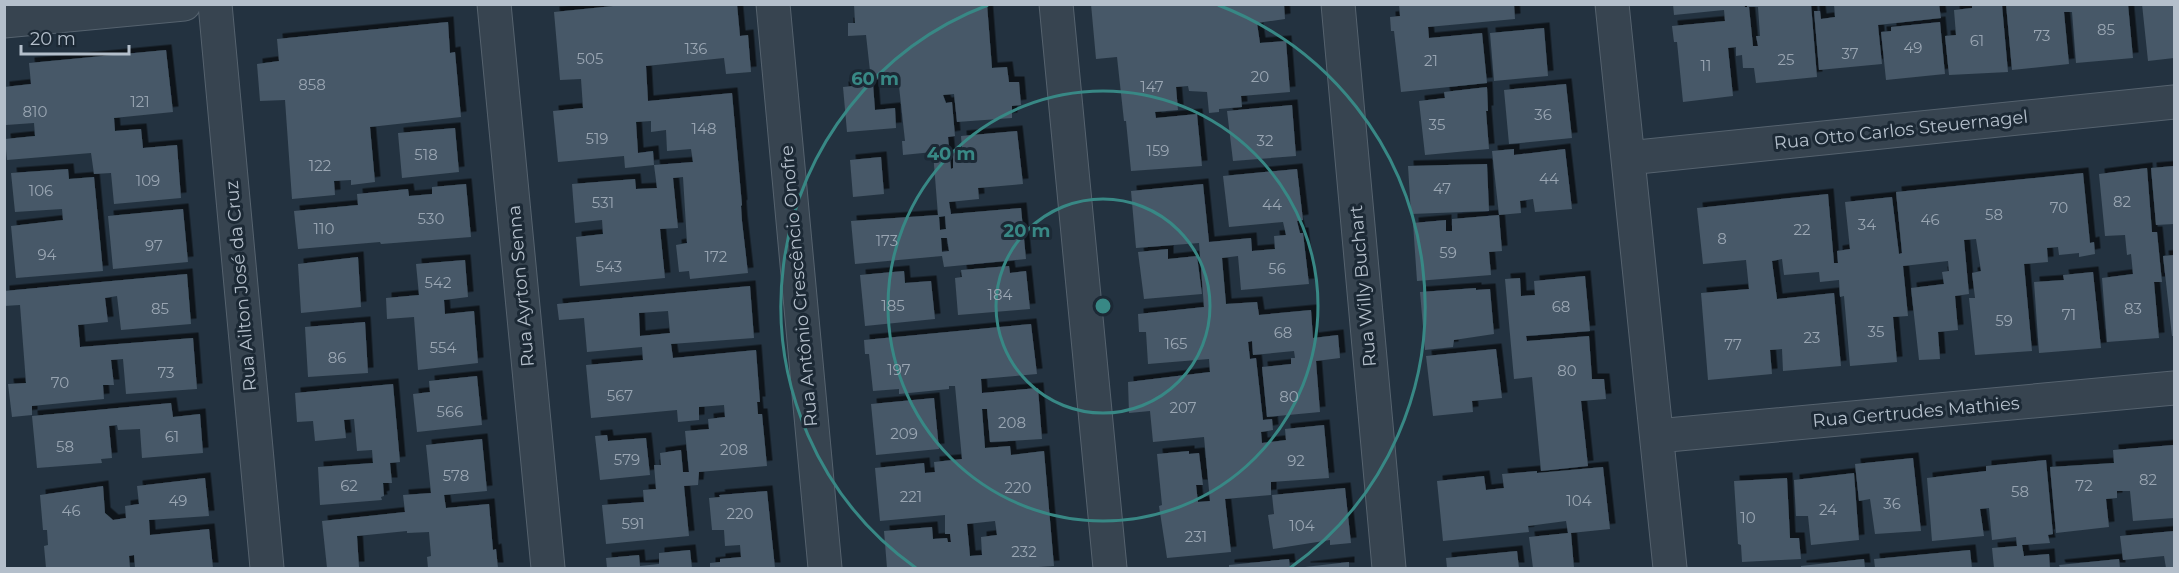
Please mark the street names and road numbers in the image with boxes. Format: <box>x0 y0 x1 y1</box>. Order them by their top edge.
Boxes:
street label: Rua Otto Carlos Steuernagel <box>1773 106 2029 154</box>
street label: Rua Antônio Crescêncio Onofre <box>776 144 822 428</box>
street label: Rua Ailton José da Cruz <box>221 180 261 392</box>
street label: Rua Ayrton Senna <box>503 204 539 368</box>
street label: Rua Willy Buchart <box>1345 204 1381 368</box>
street label: Rua Gertrudes Mathies <box>1812 392 2021 432</box>

